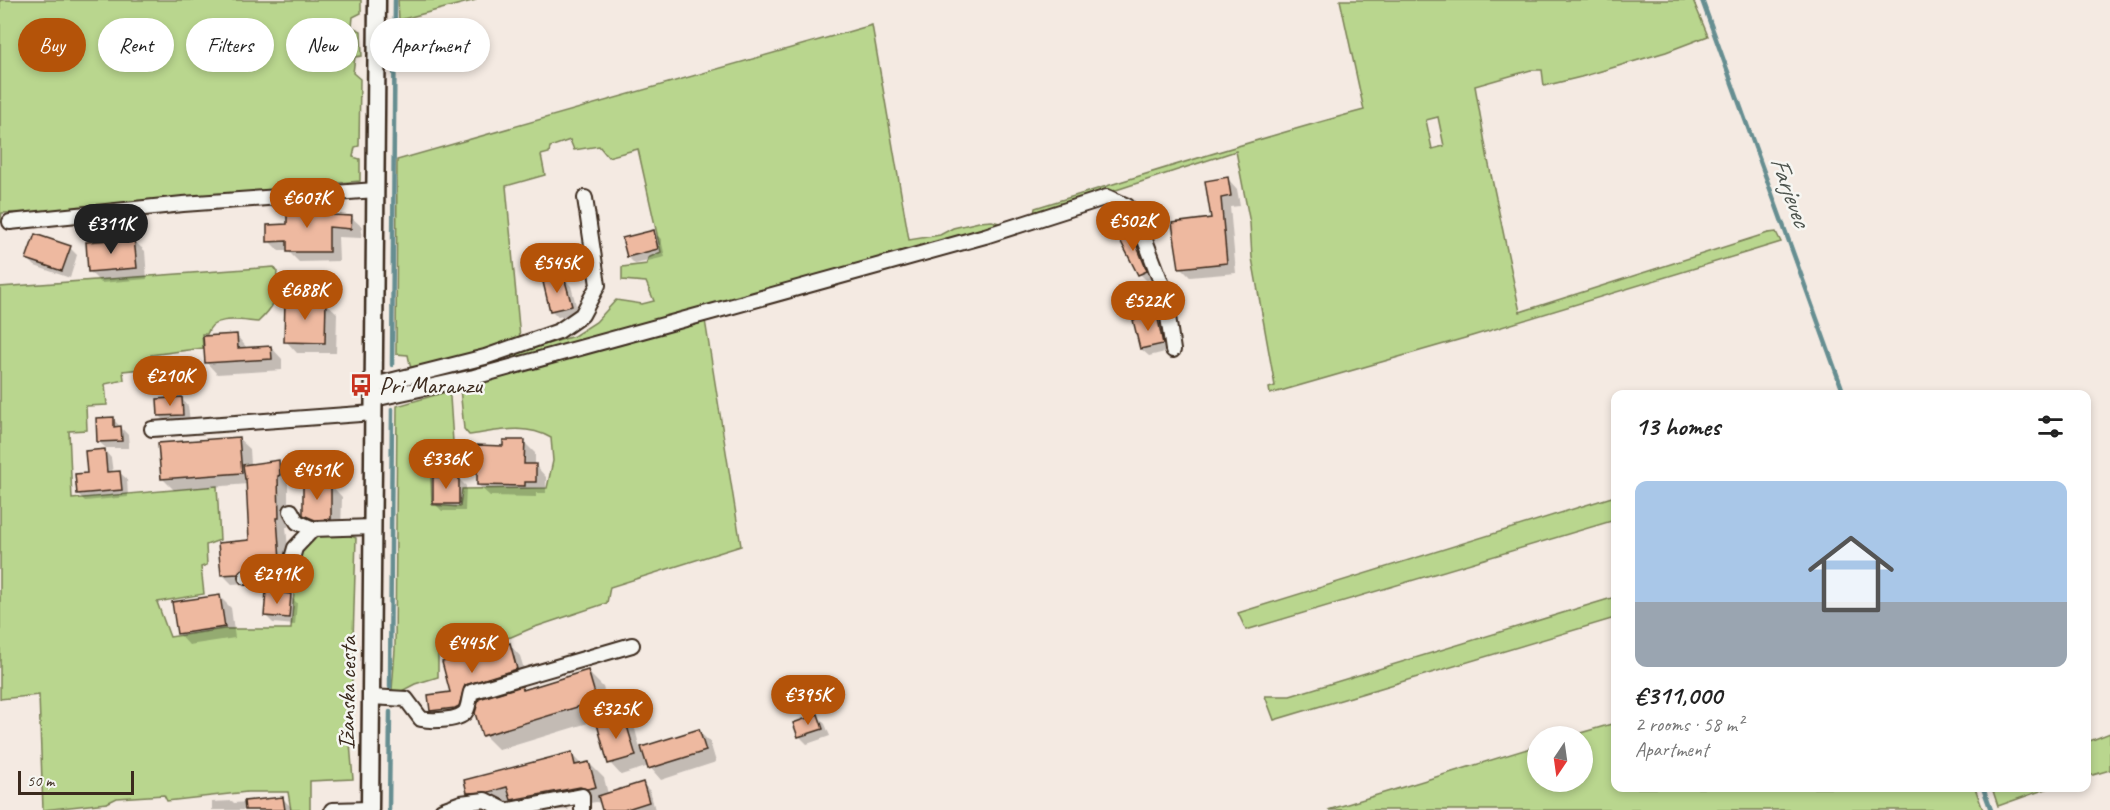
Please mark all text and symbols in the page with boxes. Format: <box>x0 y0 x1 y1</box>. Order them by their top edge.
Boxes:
chip: Buy <box>18 18 86 72</box>
chip: Rent <box>98 18 174 72</box>
chip: Filters <box>186 18 274 72</box>
chip: New <box>286 18 358 72</box>
chip: Apartment <box>370 18 490 72</box>
water label: Farjevec <box>1763 152 1819 233</box>
pin: €607K <box>265 178 349 229</box>
text: €607K <box>284 185 330 210</box>
pin: €502K <box>1091 201 1175 252</box>
pin: €311K <box>69 204 153 255</box>
text: €502K <box>1110 208 1156 233</box>
text: €311K <box>88 211 134 236</box>
pin: €545K <box>515 243 599 294</box>
text: €545K <box>534 250 580 275</box>
pin: €688K <box>263 270 347 321</box>
text: €688K <box>282 277 328 302</box>
pin: €522K <box>1106 281 1190 332</box>
text: €522K <box>1125 288 1171 313</box>
pin: €210K <box>128 356 212 407</box>
text: €210K <box>147 363 193 388</box>
place label: Pri Maranzu <box>379 370 484 400</box>
bus stop icon: Pri Maranzu <box>348 372 374 398</box>
text: 13 homes <box>1635 410 1720 443</box>
icon: filters <box>2034 410 2067 443</box>
pin: €336K <box>404 439 488 490</box>
text: €336K <box>423 446 469 471</box>
pin: €451K <box>275 450 359 501</box>
text: €451K <box>294 457 340 482</box>
icon: home <box>1797 520 1905 628</box>
pin: €291K <box>235 554 319 605</box>
text: €291K <box>254 561 300 586</box>
pin: €445K <box>430 623 514 674</box>
text: €445K <box>449 630 495 655</box>
street label: Ižanska cesta <box>331 634 363 750</box>
pin: €395K <box>766 675 850 726</box>
text: €311,000 <box>1635 679 1722 712</box>
text: €395K <box>785 682 831 707</box>
pin: €325K <box>574 689 658 740</box>
text: €325K <box>593 696 639 721</box>
text: 2 rooms · 58 m² <box>1635 712 1743 737</box>
north arrow <box>1527 726 1593 792</box>
map controls <box>1527 726 1593 792</box>
text: Apartment <box>1635 737 1708 762</box>
scale bar <box>18 768 134 796</box>
text: 50 m <box>27 771 54 791</box>

